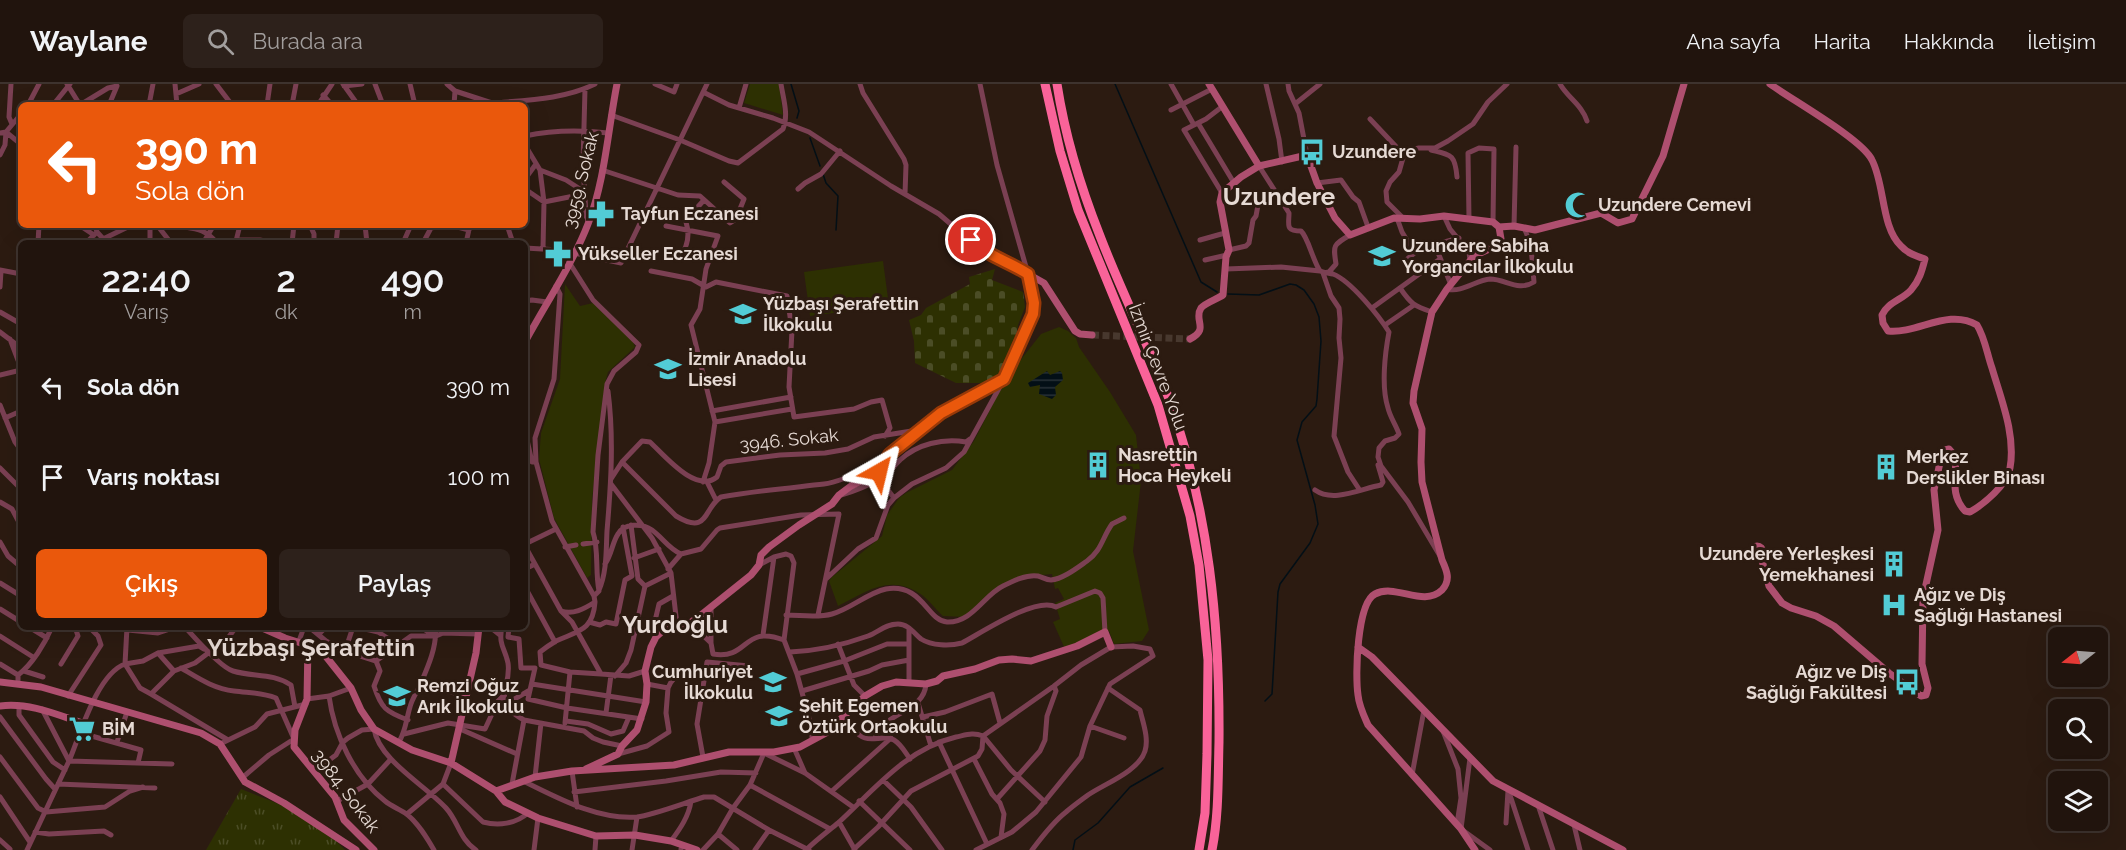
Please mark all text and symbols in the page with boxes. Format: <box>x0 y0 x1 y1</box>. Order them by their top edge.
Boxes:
search box <box>183 14 603 68</box>
text: Waylane <box>30 25 147 58</box>
icon: search <box>204 25 237 58</box>
text: Burada ara <box>252 28 363 54</box>
text: Ana sayfa <box>1686 29 1781 54</box>
text: Harita <box>1814 29 1871 54</box>
text: Hakkında <box>1904 29 1994 54</box>
text: İletişim <box>2027 29 2096 54</box>
text: 390 m <box>135 125 258 174</box>
icon: left <box>36 126 114 204</box>
street label: 3959. Sokak <box>558 129 603 230</box>
bus stop icon: Uzundere <box>1297 137 1327 167</box>
place label: Uzundere <box>1332 141 1416 162</box>
text: Sola dön <box>135 175 245 206</box>
district label: Uzundere <box>1223 182 1335 211</box>
mosque icon: Uzundere Cemevi <box>1563 190 1593 220</box>
place label: Uzundere Cemevi <box>1598 194 1751 215</box>
pharmacy icon: Tayfun Eczanesi <box>586 199 616 229</box>
place label: Tayfun Eczanesi <box>621 203 759 224</box>
pin <box>945 214 996 265</box>
icon: arrive <box>954 223 987 256</box>
place label: Uzundere Sabiha Yorgancılar İlkokulu <box>1402 235 1574 277</box>
pharmacy icon: Yükseller Eczanesi <box>543 239 573 269</box>
school or university icon: Uzundere Sabiha Yorgancılar İlkokulu <box>1367 241 1397 271</box>
place label: Yükseller Eczanesi <box>578 243 738 264</box>
text: 22:40 <box>101 258 191 300</box>
text: 2 <box>276 258 296 300</box>
text: 490 <box>381 258 445 300</box>
place label: Yüzbaşı Şerafettin İlkokulu <box>763 293 919 335</box>
school or university icon: Yüzbaşı Şerafettin İlkokulu <box>728 299 758 329</box>
text: Varış <box>124 300 169 324</box>
text: dk <box>275 300 298 324</box>
text: m <box>404 300 422 324</box>
street label: İzmir Çevre Yolu <box>1125 301 1192 433</box>
place label: İzmir Anadolu Lisesi <box>688 348 806 390</box>
school or university icon: İzmir Anadolu Lisesi <box>653 354 683 384</box>
icon: left <box>36 371 69 404</box>
text: Sola dön <box>87 374 180 400</box>
text: 390 m <box>446 374 510 400</box>
street label: 3946. Sokak <box>738 424 840 455</box>
position arrow <box>847 440 911 504</box>
place label: Nasrettin Hoca Heykeli <box>1118 444 1231 486</box>
place label: Merkez Derslikler Binası <box>1906 446 2045 488</box>
building icon: Nasrettin Hoca Heykeli <box>1083 450 1113 480</box>
building icon: Merkez Derslikler Binası <box>1871 452 1901 482</box>
icon: arrive <box>36 461 69 494</box>
text: Varış noktası <box>87 464 220 490</box>
text: 100 m <box>448 464 510 490</box>
place label: Uzundere Yerleşkesi Yemekhanesi <box>1699 543 1874 585</box>
button: Çıkış <box>36 549 267 618</box>
button: Paylaş <box>279 549 510 618</box>
building icon: Uzundere Yerleşkesi Yemekhanesi <box>1879 549 1909 579</box>
place label: Ağız ve Diş Sağlığı Hastanesi <box>1914 584 2062 626</box>
hospital icon: Ağız ve Diş Sağlığı Hastanesi <box>1879 590 1909 620</box>
district label: Yurdoğlu <box>622 610 728 639</box>
north arrow <box>2048 627 2108 687</box>
map controls <box>2048 627 2108 831</box>
district label: Yüzbaşı Şerafettin <box>207 633 415 662</box>
place label: Cumhuriyet İlkokulu <box>652 661 753 703</box>
place label: Ağız ve Diş Sağlığı Fakültesi <box>1746 661 1887 703</box>
school or university icon: Cumhuriyet İlkokulu <box>758 667 788 697</box>
bus stop icon: Ağız ve Diş Sağlığı Fakültesi <box>1892 667 1922 697</box>
place label: Remzi Oğuz Arık İlkokulu <box>417 675 524 717</box>
school or university icon: Remzi Oğuz Arık İlkokulu <box>382 681 412 711</box>
place label: Şehit Egemen Öztürk Ortaokulu <box>799 695 947 737</box>
button: search <box>2048 699 2108 759</box>
school or university icon: Şehit Egemen Öztürk Ortaokulu <box>764 701 794 731</box>
supermarket icon: BİM <box>67 714 97 744</box>
place label: BİM <box>102 718 135 739</box>
street label: 3984. Sokak <box>308 745 385 837</box>
button: layers <box>2048 771 2108 831</box>

